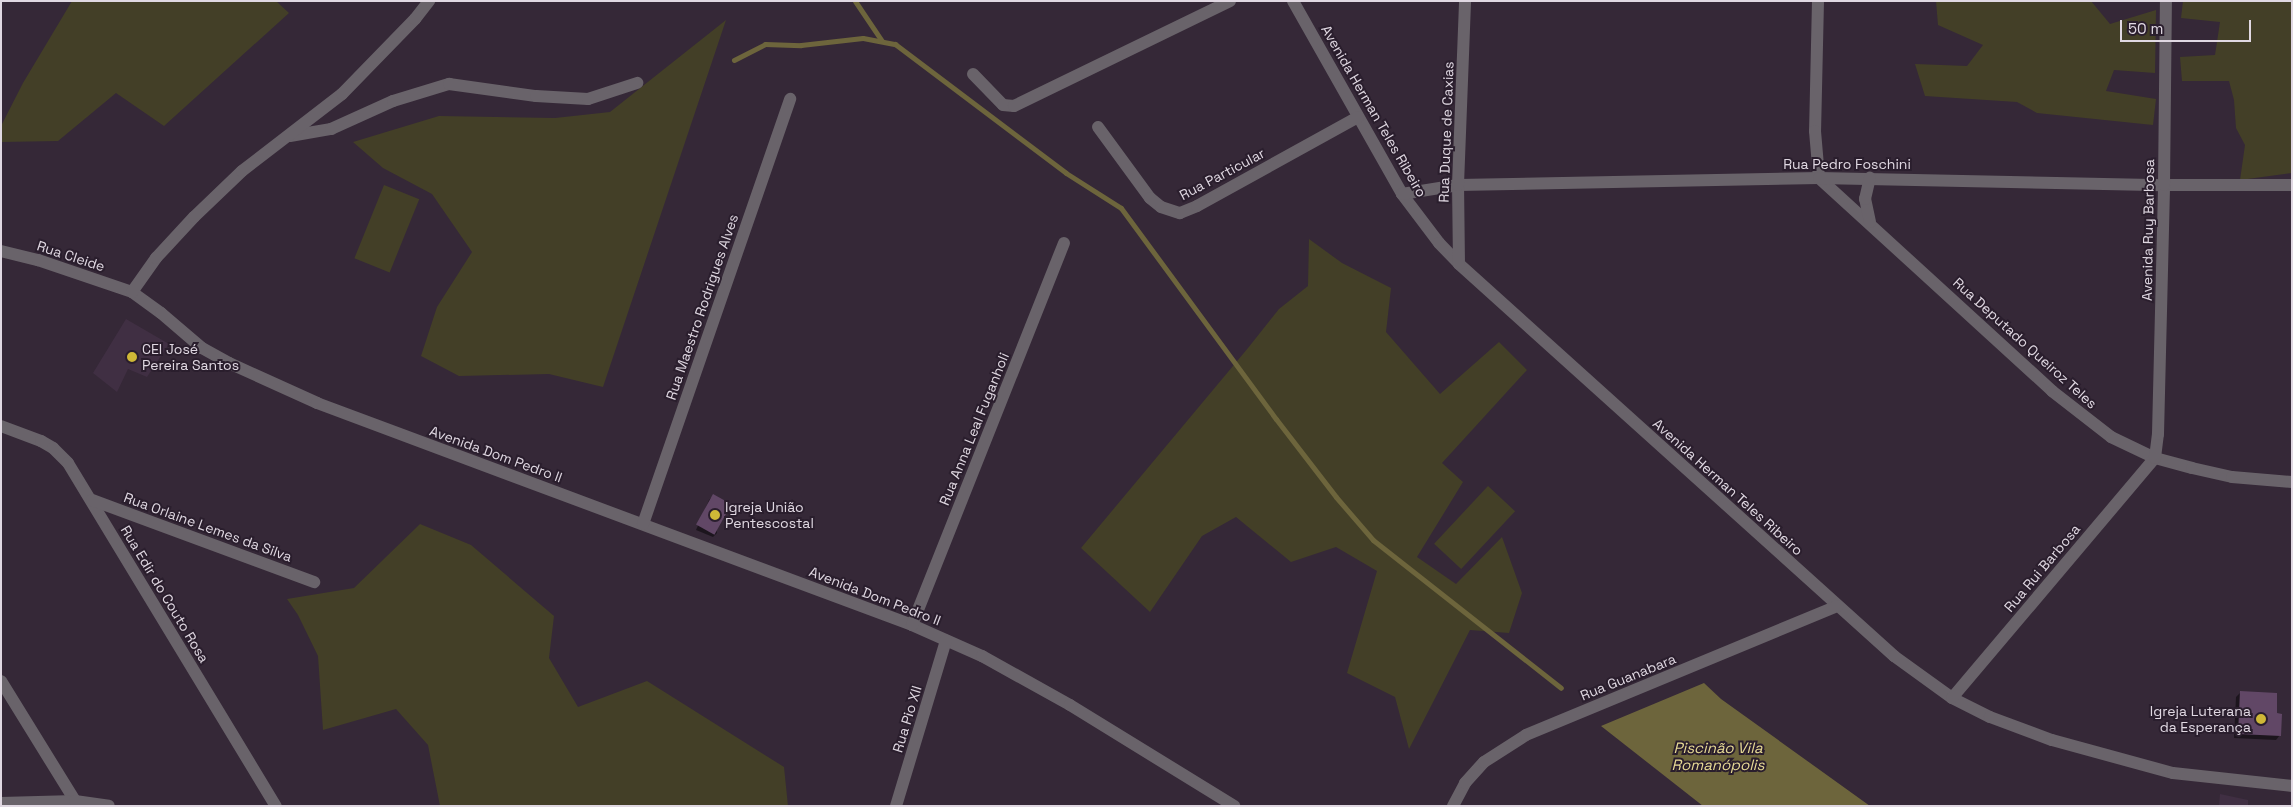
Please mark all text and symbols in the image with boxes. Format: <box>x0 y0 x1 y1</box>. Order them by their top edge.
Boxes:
scale bar <box>2123 10 2254 42</box>
text: 50 m <box>2128 19 2163 38</box>
street label: Avenida Herman Teles Ribeiro <box>1318 22 1430 200</box>
street label: Rua Duque de Caxias <box>1435 61 1457 203</box>
street label: Rua Particular <box>1176 144 1268 204</box>
street label: Rua Pedro Foschini <box>1783 156 1911 172</box>
street label: Avenida Ruy Barbosa <box>2138 159 2158 301</box>
street label: Rua Maestro Rodrigues Alves <box>662 212 742 402</box>
street label: Rua Cleide <box>35 237 107 275</box>
street label: Rua Deputado Queiroz Teles <box>1950 274 2100 412</box>
place label: CEI José Pereira Santos <box>142 341 239 374</box>
street label: Rua Anna Leal Fuganholi <box>936 350 1012 508</box>
marker: CEI José Pereira Santos <box>126 351 138 363</box>
street label: Avenida Herman Teles Ribeiro <box>1649 415 1807 559</box>
street label: Avenida Dom Pedro II <box>427 422 565 486</box>
street label: Rua Orlaine Lemes da Silva <box>122 489 294 565</box>
place label: Igreja União Pentescostal <box>725 499 814 532</box>
marker: Igreja União Pentescostal <box>709 509 721 521</box>
street label: Rua Rui Barbosa <box>2001 521 2083 615</box>
street label: Rua Edir do Couto Rosa <box>117 522 213 666</box>
street label: Avenida Dom Pedro II <box>807 563 943 629</box>
street label: Rua Guanabara <box>1578 650 1678 704</box>
street label: Rua Pio XII <box>889 684 925 754</box>
place label: Igreja Luterana da Esperança <box>2150 703 2251 736</box>
marker: Igreja Luterana da Esperança <box>2255 713 2267 725</box>
water label: Piscinão Vila Romanópolis <box>1672 738 1764 773</box>

